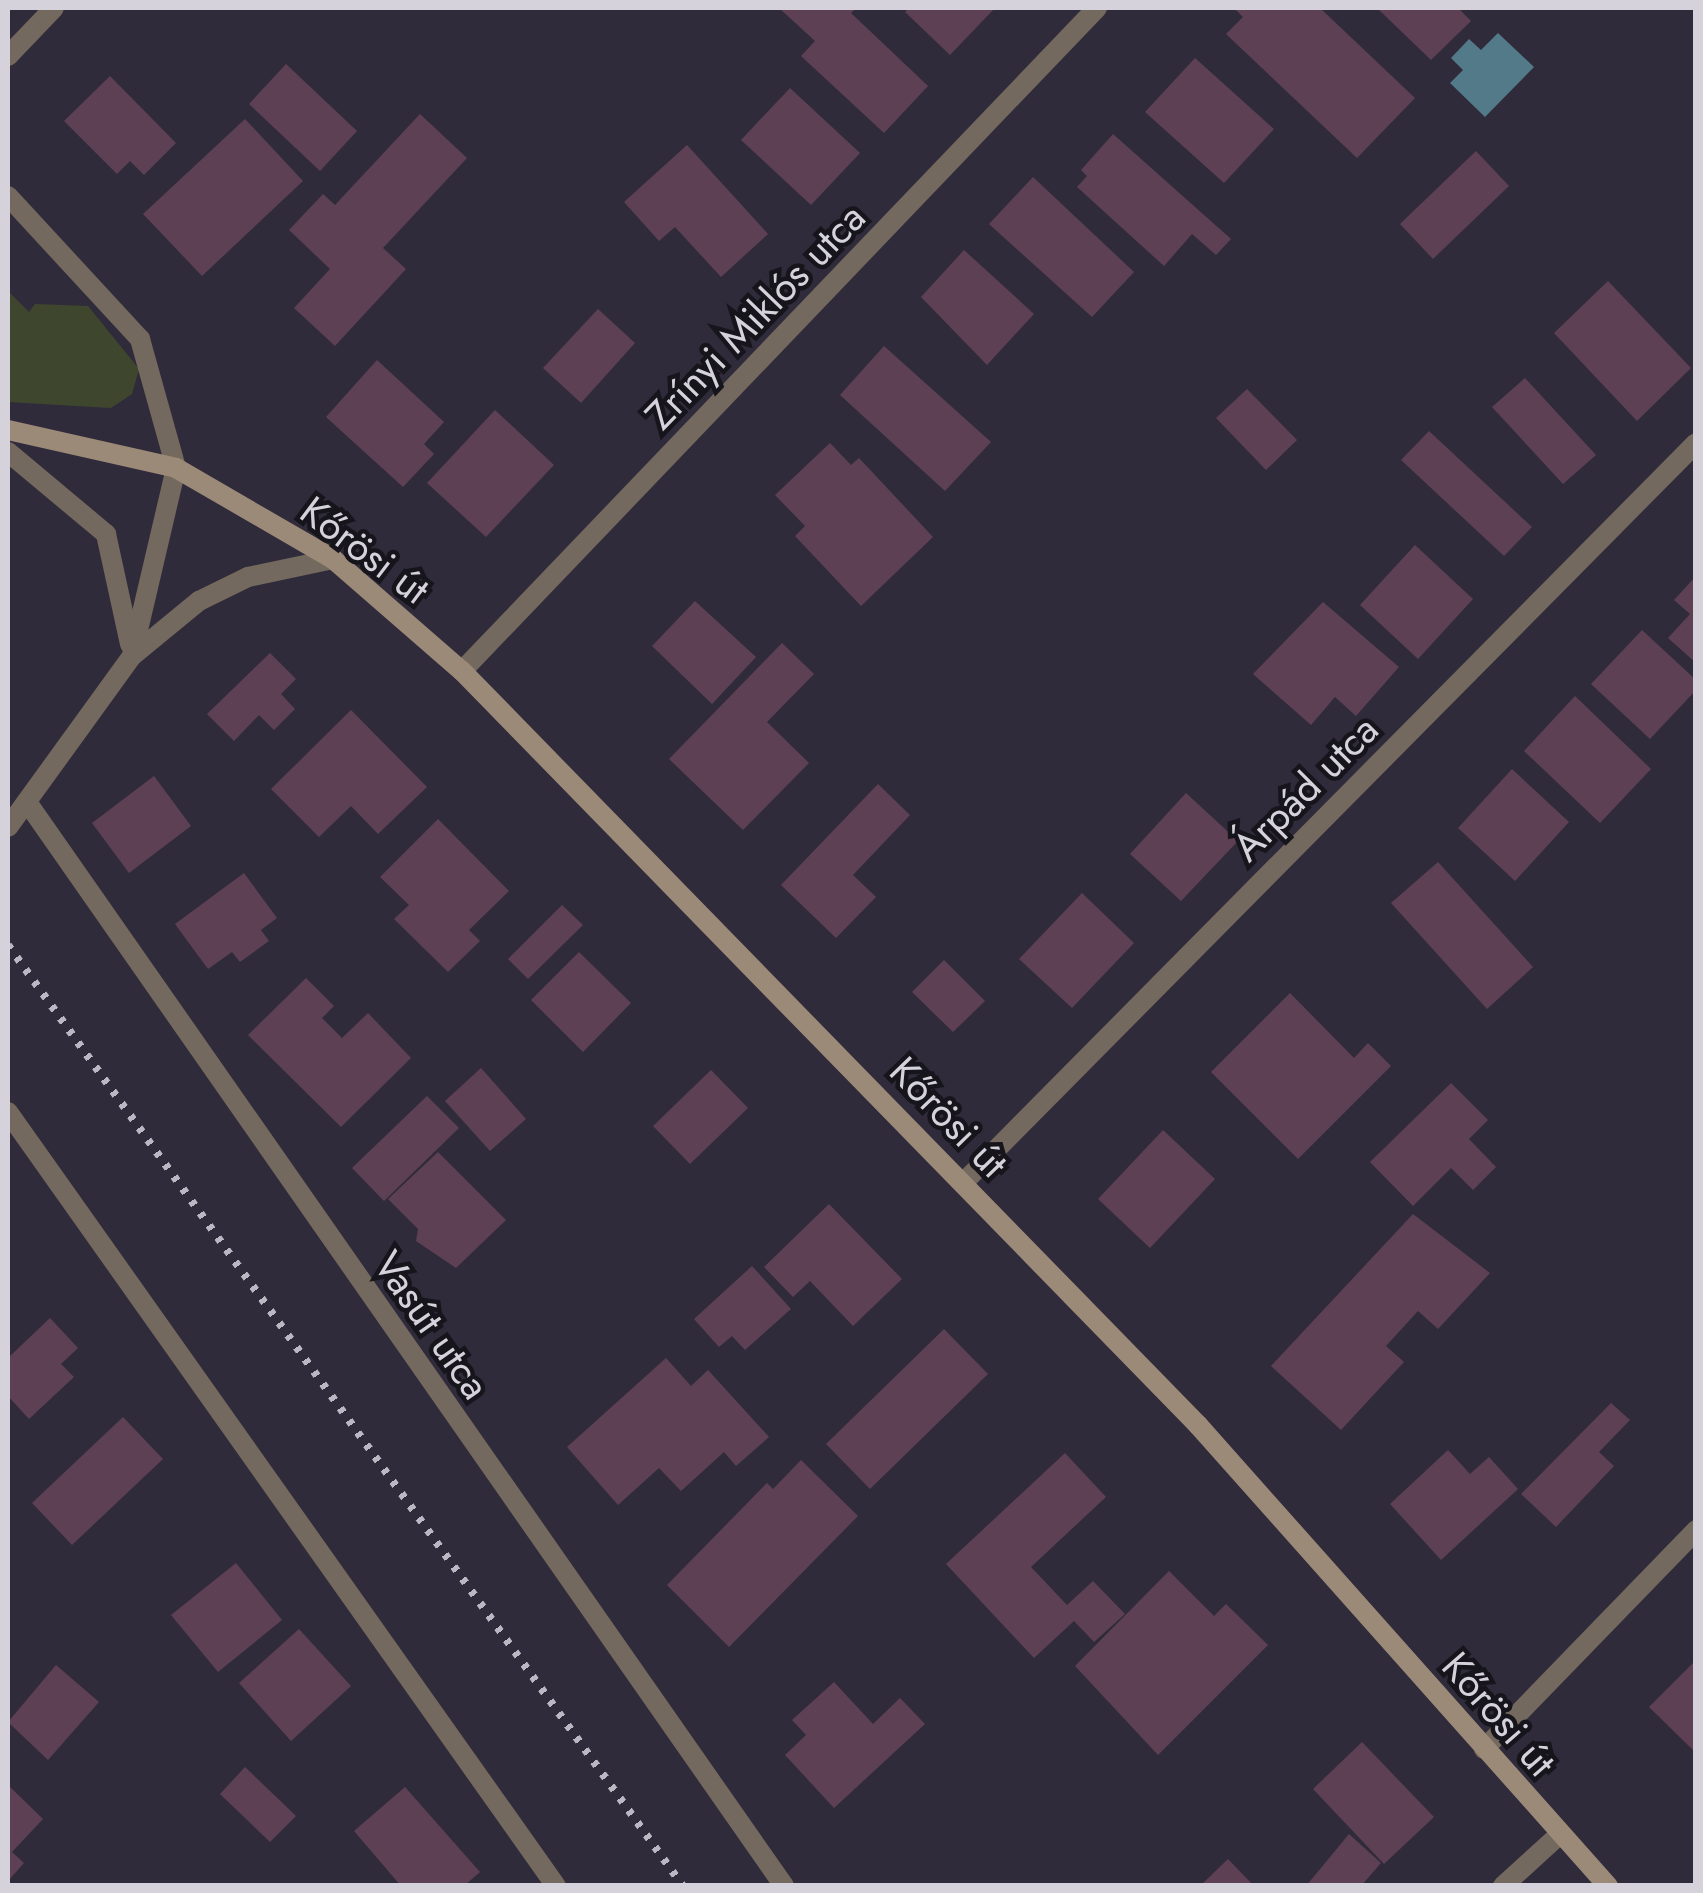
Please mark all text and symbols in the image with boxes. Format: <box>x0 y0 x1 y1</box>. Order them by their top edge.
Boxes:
street label: Zrínyi Miklós utca <box>635 193 875 439</box>
street label: Kőrösi út <box>291 486 439 614</box>
street label: Árpád utca <box>1222 705 1388 871</box>
street label: Kőrösi út <box>880 1047 1018 1187</box>
street label: Vasút utca <box>364 1242 500 1408</box>
street label: Kőrösi út <box>1432 1642 1566 1786</box>

